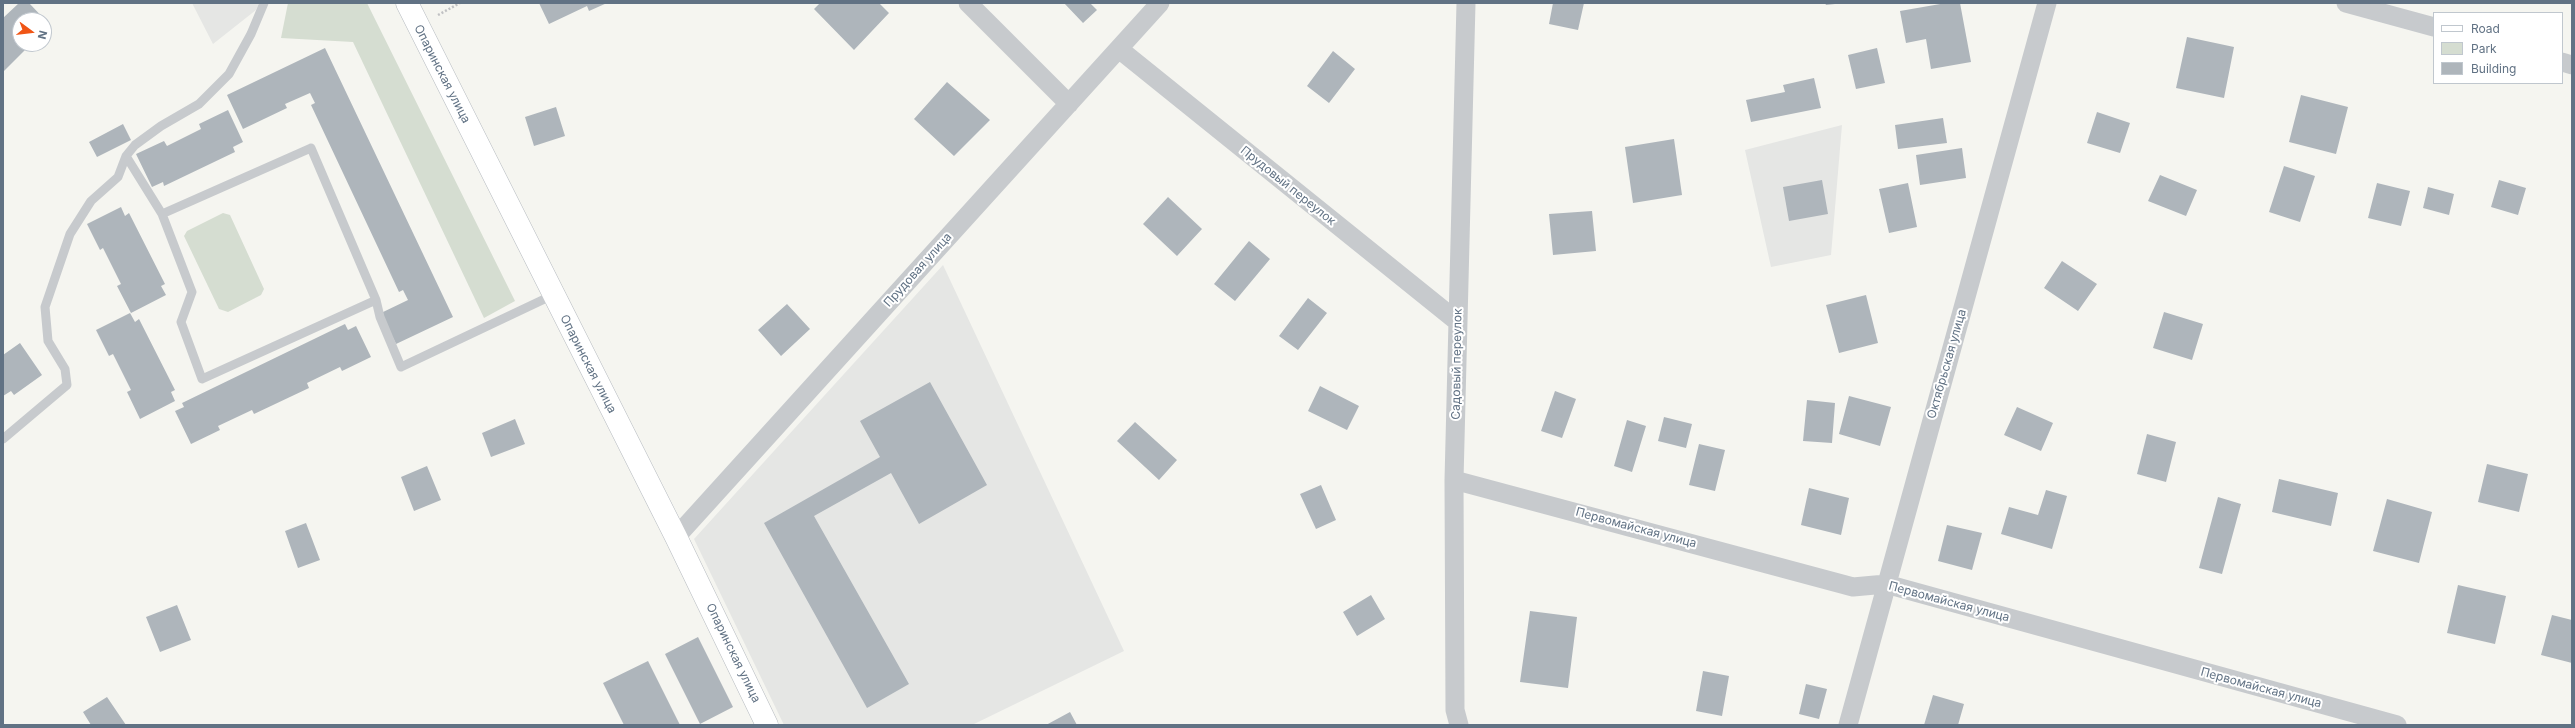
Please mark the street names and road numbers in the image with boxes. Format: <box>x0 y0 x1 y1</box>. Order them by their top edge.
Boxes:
street label: Опаринская улица <box>411 22 473 126</box>
street label: Прудовый переулок <box>1238 143 1338 229</box>
street label: Прудовая улица <box>881 230 955 310</box>
street label: Садовый переулок <box>1449 308 1465 420</box>
street label: Октябрьская улица <box>1924 308 1970 420</box>
street label: Опаринская улица <box>557 312 619 416</box>
street label: Первомайская улица <box>1574 505 1698 551</box>
street label: Первомайская улица <box>1887 579 2011 625</box>
street label: Опаринская улица <box>703 601 763 705</box>
street label: Первомайская улица <box>2199 665 2323 711</box>

